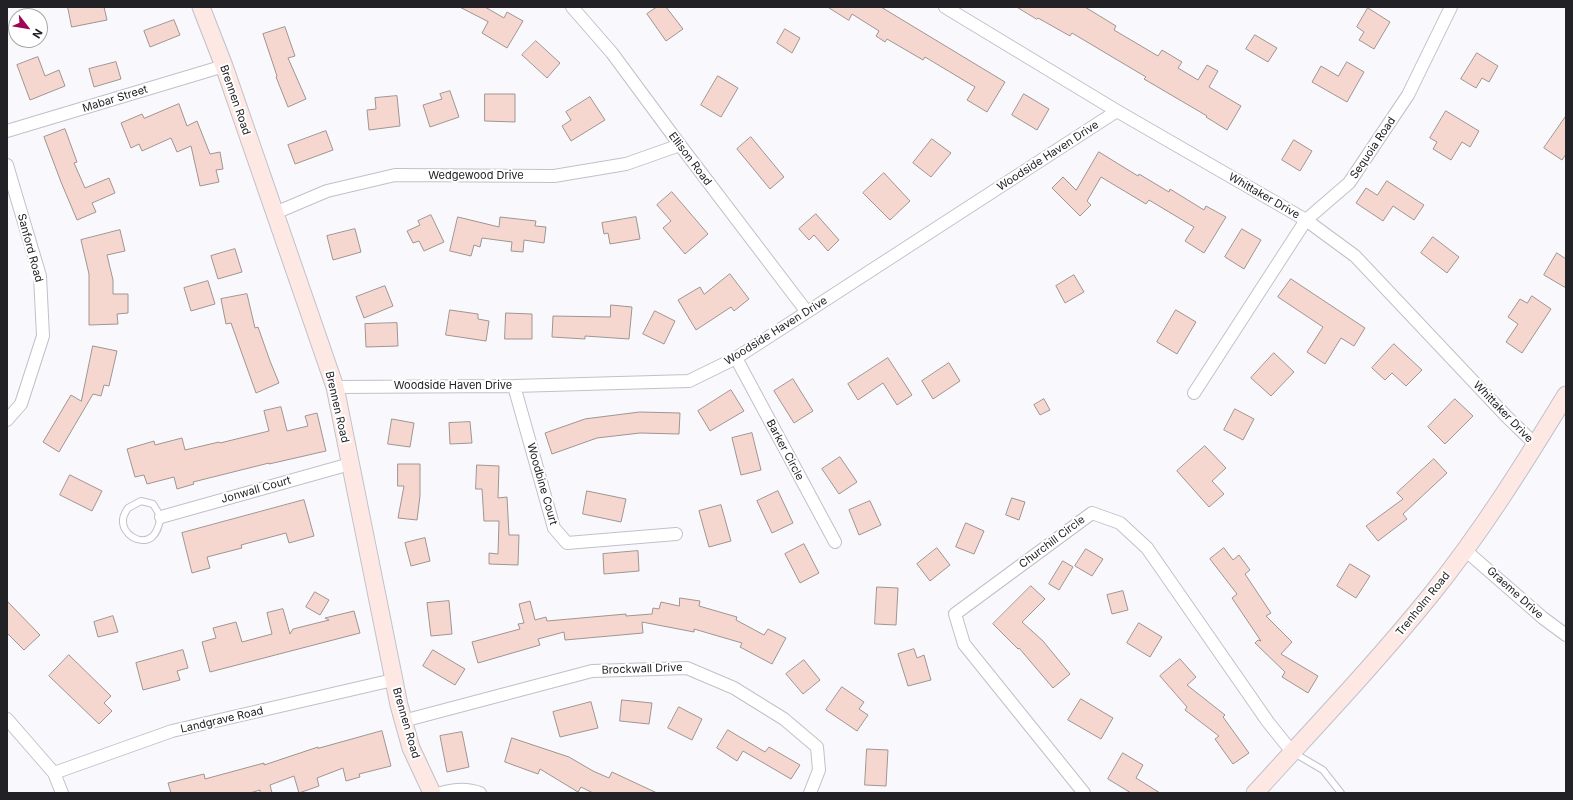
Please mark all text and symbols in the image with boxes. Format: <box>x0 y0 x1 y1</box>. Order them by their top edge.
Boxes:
north arrow <box>8 8 48 48</box>
text: N <box>29 26 46 41</box>
street label: Brennen Road <box>217 63 253 137</box>
street label: Mabar Street <box>81 83 149 115</box>
street label: Sequoia Road <box>1347 115 1399 181</box>
street label: Woodside Haven Drive <box>995 118 1101 194</box>
street label: Ellison Road <box>666 130 714 188</box>
street label: Wedgewood Drive <box>428 169 524 183</box>
street label: Whittaker Drive <box>1226 170 1302 222</box>
street label: Sanford Road <box>15 212 45 284</box>
street label: Woodside Haven Drive <box>722 294 830 368</box>
street label: Brennen Road <box>322 370 352 444</box>
street label: Woodside Haven Drive <box>394 379 512 393</box>
street label: Whittaker Drive <box>1471 379 1535 445</box>
street label: Barker Circle <box>763 417 807 483</box>
street label: Woodbine Court <box>524 441 560 527</box>
street label: Jonwall Court <box>220 474 292 506</box>
street label: Churchill Circle <box>1017 513 1087 571</box>
street label: Graeme Drive <box>1484 564 1546 622</box>
street label: Trenholm Road <box>1393 569 1453 639</box>
street label: Brockwall Drive <box>601 661 683 677</box>
street label: Brennen Road <box>390 686 422 760</box>
street label: Landgrave Road <box>179 704 265 736</box>

